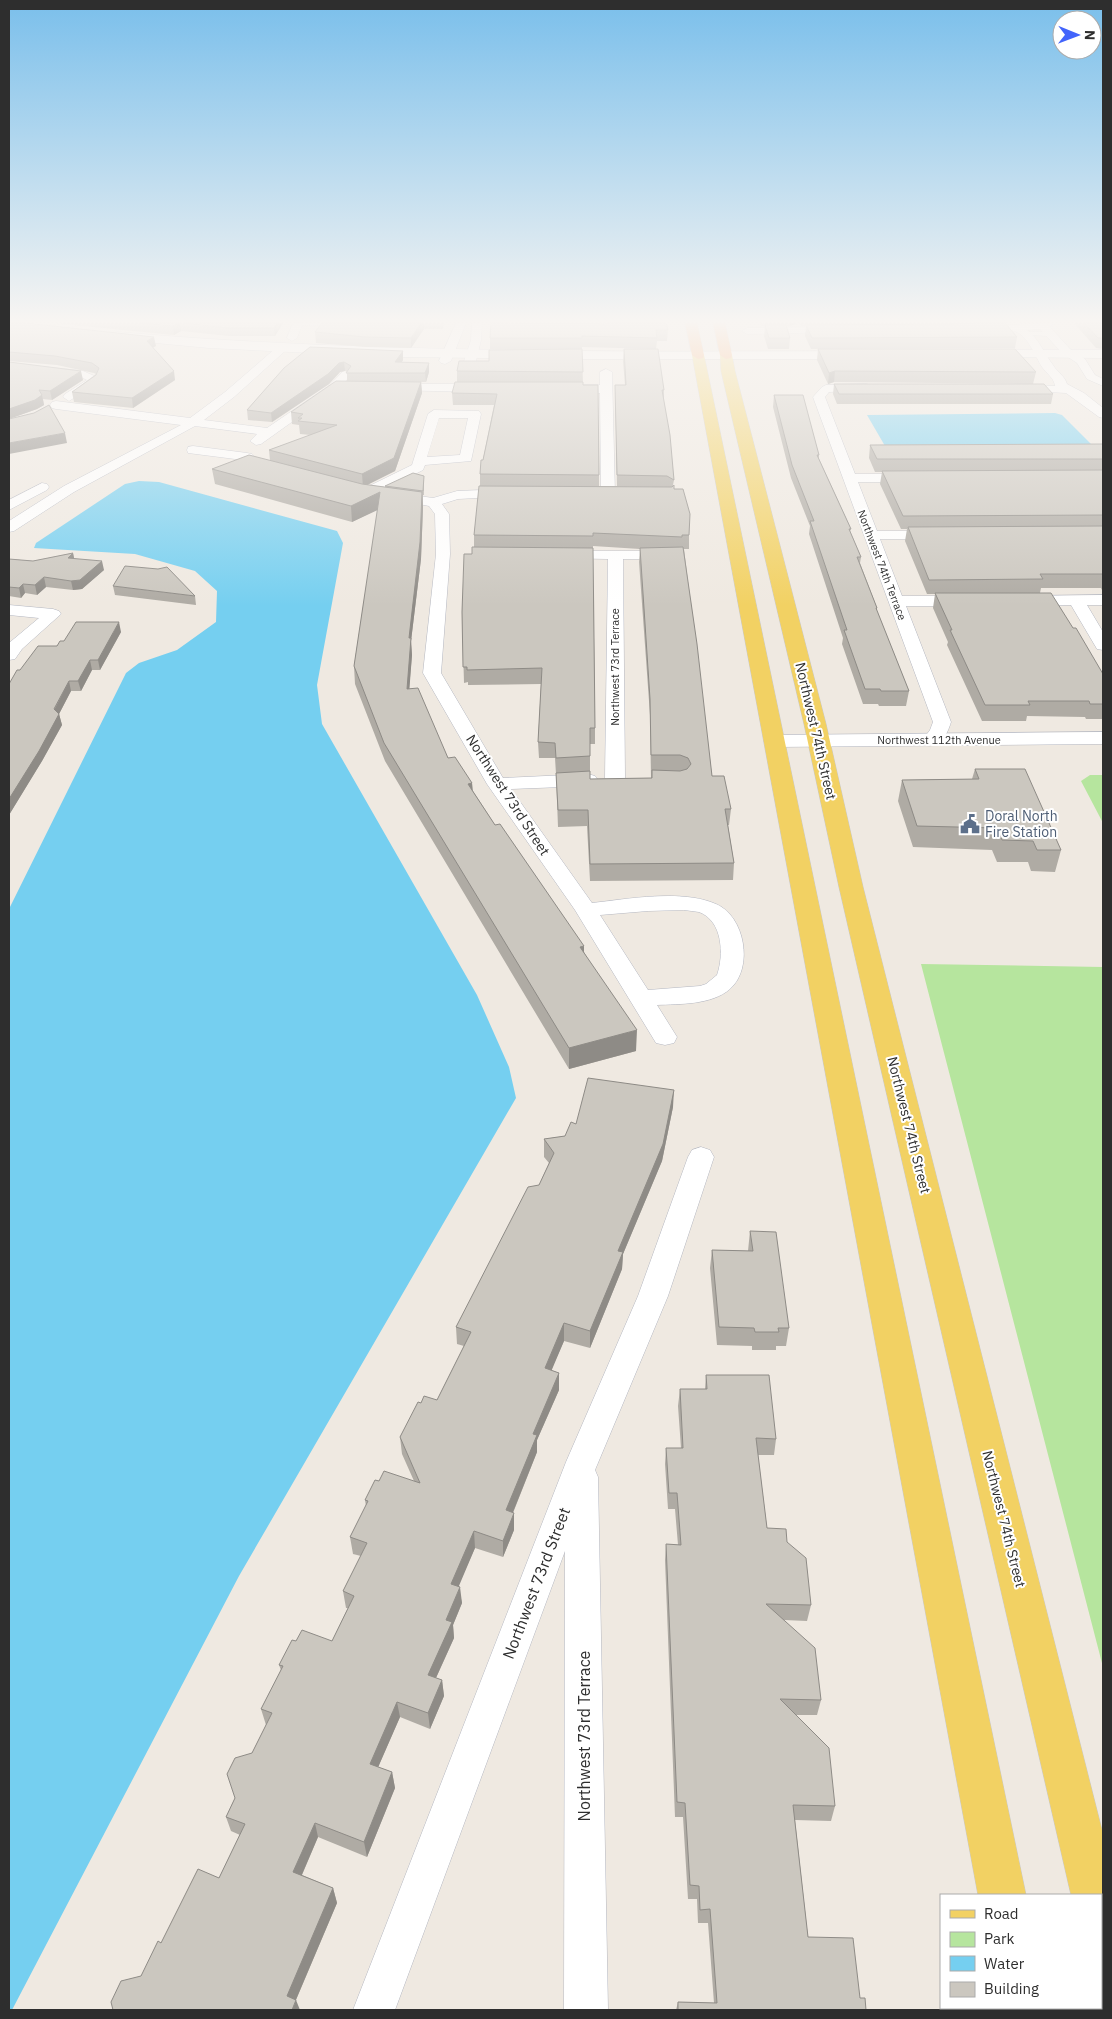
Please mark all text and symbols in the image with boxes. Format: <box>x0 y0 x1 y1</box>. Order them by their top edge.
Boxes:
north arrow <box>1052 10 1102 60</box>
text: N <box>1081 30 1099 40</box>
street label: Northwest 74th Terrace <box>854 508 910 622</box>
street label: Northwest 73rd Terrace <box>608 608 622 726</box>
street label: Northwest 74th Street <box>791 661 841 802</box>
street label: Northwest 73rd Street <box>462 731 554 859</box>
street label: Northwest 112th Avenue <box>877 733 1001 747</box>
place label: Doral North Fire Station <box>985 807 1058 841</box>
public building icon: Doral North Fire Station <box>959 813 981 835</box>
street label: Northwest 74th Street <box>883 1055 935 1195</box>
street label: Northwest 74th Street <box>978 1449 1030 1589</box>
street label: Northwest 73rd Street <box>498 1504 574 1662</box>
street label: Northwest 73rd Terrace <box>574 1650 594 1821</box>
legend <box>940 1894 1102 2009</box>
text: Road <box>984 1904 1019 1923</box>
text: Park <box>984 1929 1014 1948</box>
text: Water <box>984 1954 1025 1973</box>
text: Building <box>984 1979 1039 1998</box>

